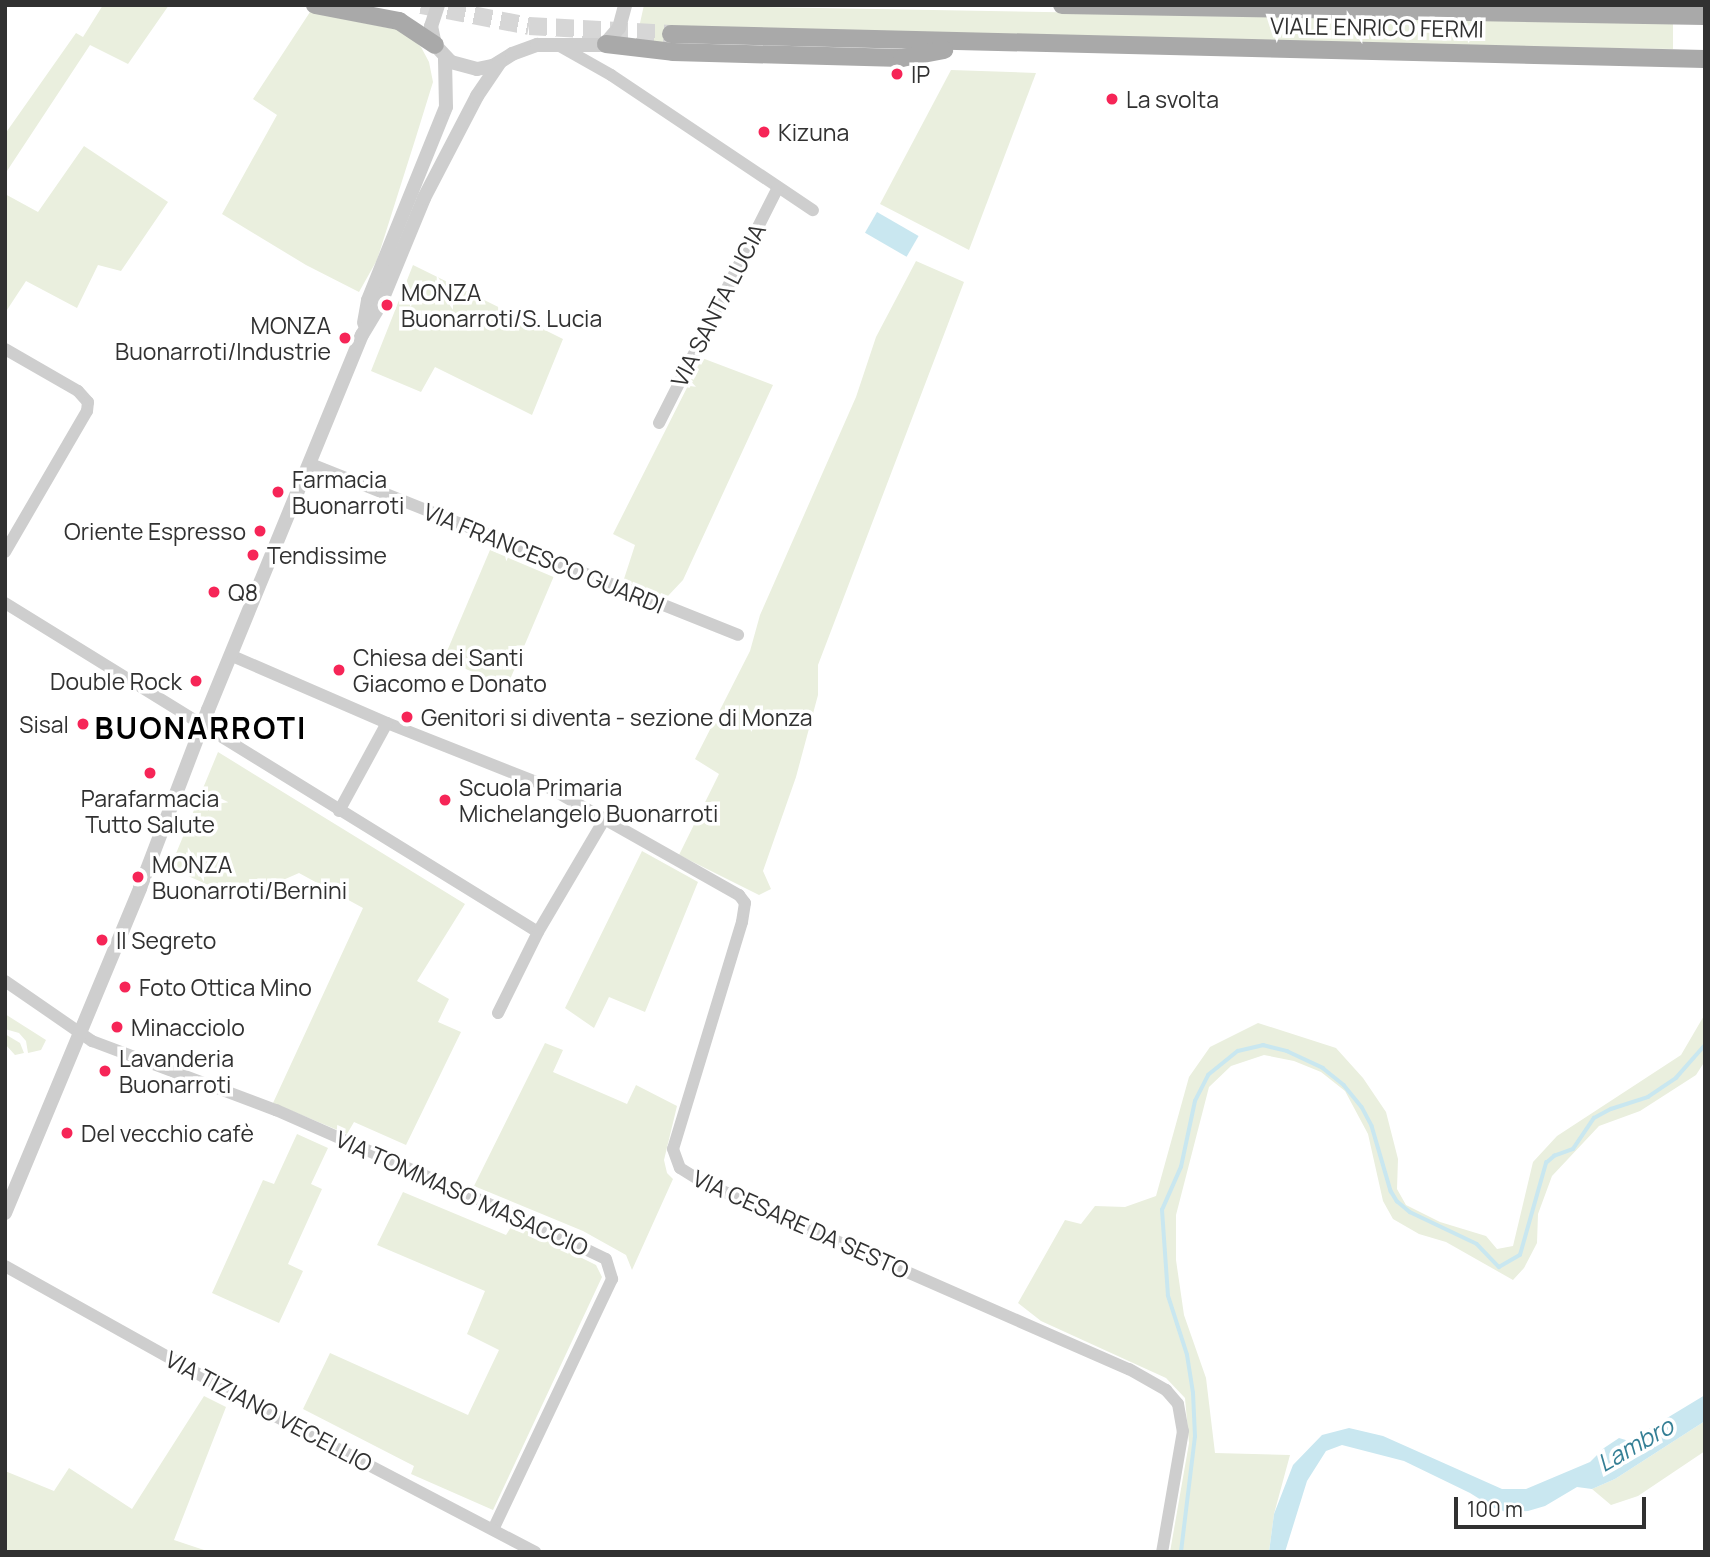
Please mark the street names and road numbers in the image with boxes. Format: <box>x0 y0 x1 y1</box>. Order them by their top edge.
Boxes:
street label: VIALE ENRICO FERMI <box>1270 11 1484 43</box>
street label: VIA SANTA LUCIA <box>665 219 771 391</box>
street label: VIA FRANCESCO GUARDI <box>420 497 668 619</box>
street label: VIA TOMMASO MASACCIO <box>331 1125 593 1261</box>
street label: VIA CESARE DA SESTO <box>689 1164 913 1284</box>
street label: VIA TIZIANO VECELLIO <box>161 1345 377 1477</box>

